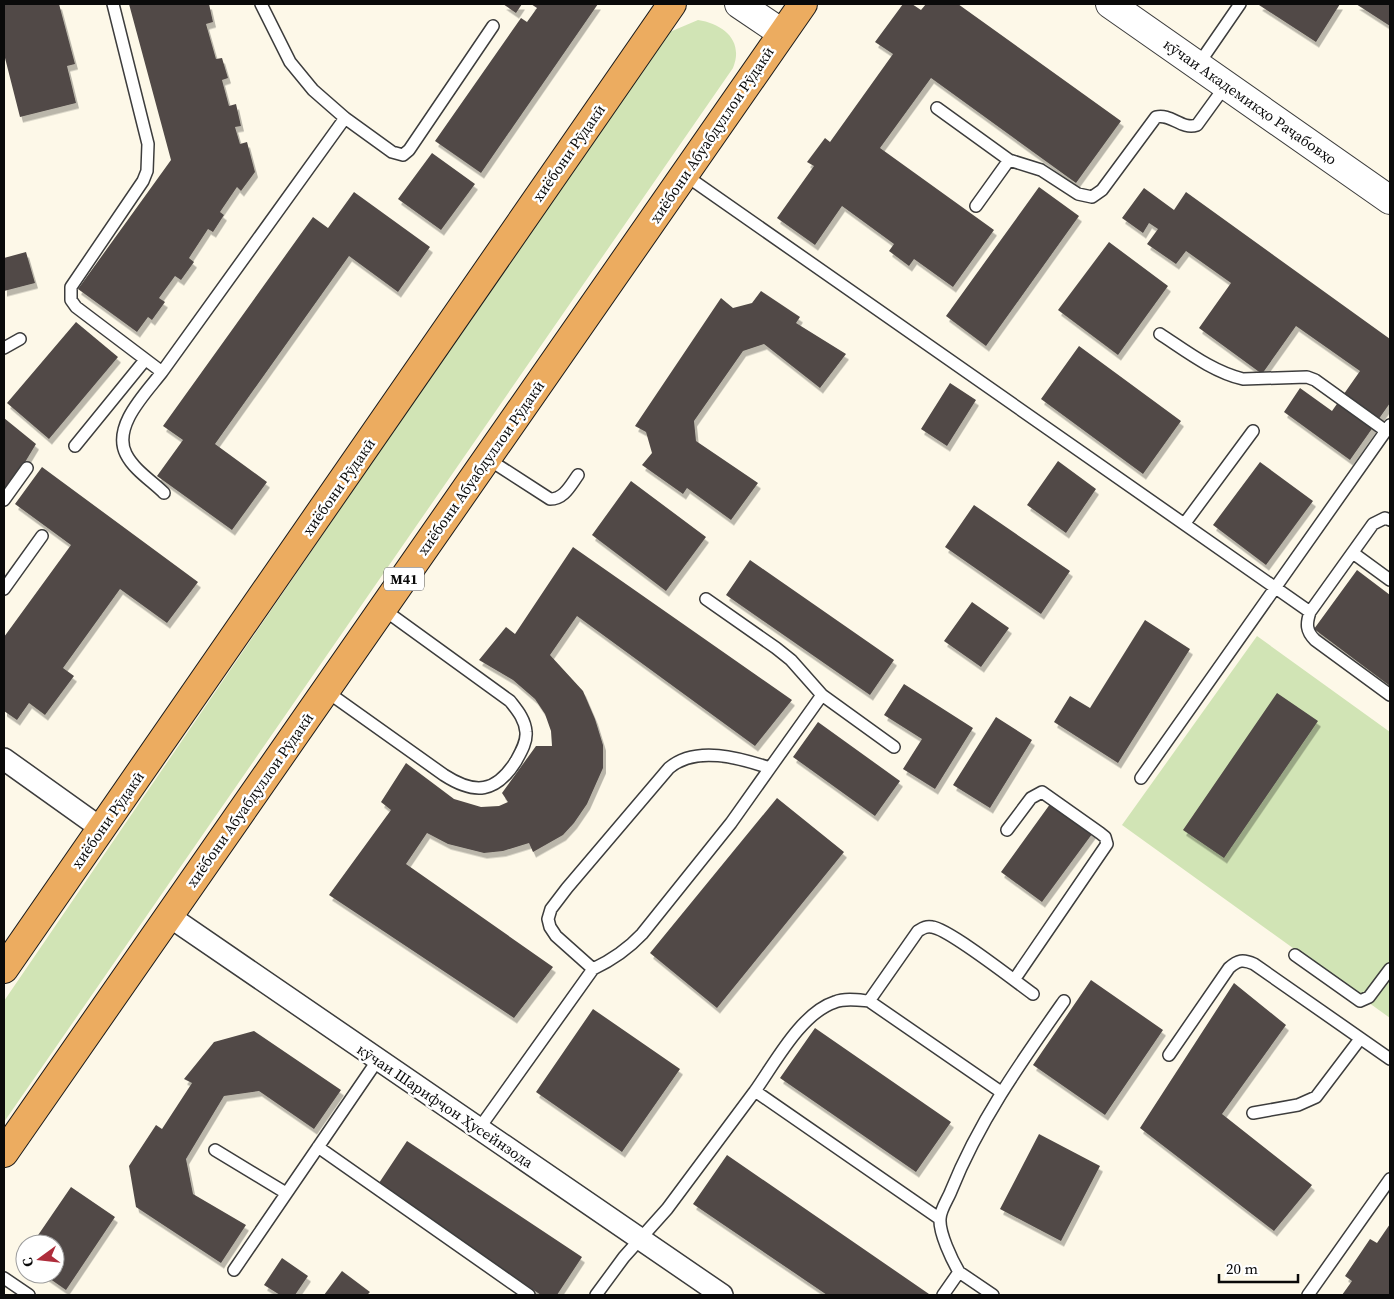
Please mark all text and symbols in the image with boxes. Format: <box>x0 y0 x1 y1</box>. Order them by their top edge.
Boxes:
street label: кӯчаи Академикҳо Раҷабовҳо <box>1159 33 1341 170</box>
street label: хиёбони Абуабдуллои Рӯдакӣ <box>645 42 779 227</box>
street label: хиёбони Рӯдакӣ <box>527 100 610 206</box>
street label: хиёбони Абуабдуллои Рӯдакӣ <box>412 376 549 559</box>
street label: хиёбони Рӯдакӣ <box>297 434 380 540</box>
road number: M41 <box>384 568 424 590</box>
street label: хиёбони Абуабдуллои Рӯдакӣ <box>181 708 318 891</box>
street label: хиёбони Рӯдакӣ <box>66 767 149 873</box>
street label: кӯчаи Шарифҷон Ҳусейнзода <box>353 1039 538 1173</box>
north arrow <box>15 1234 65 1284</box>
scale bar <box>1219 1252 1298 1284</box>
text: С <box>17 1255 38 1269</box>
text: 20 m <box>1226 1258 1258 1279</box>

